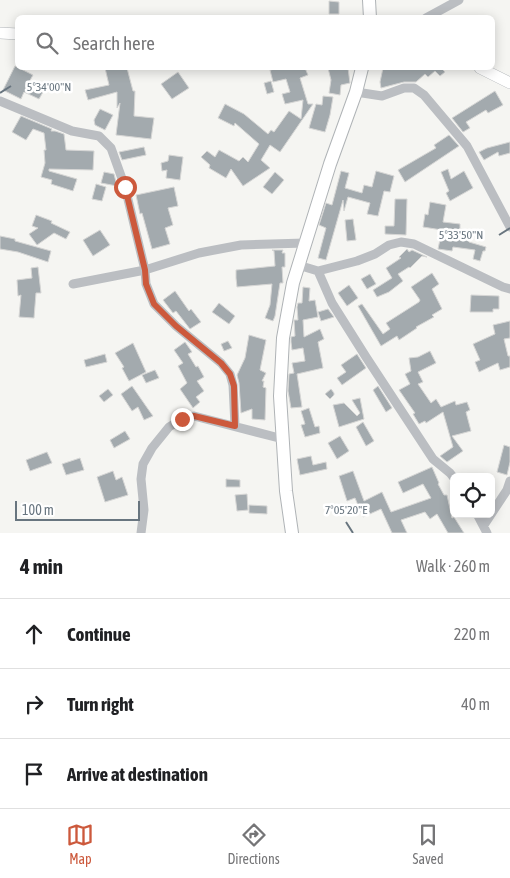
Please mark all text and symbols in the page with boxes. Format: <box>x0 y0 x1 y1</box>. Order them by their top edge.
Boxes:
search box <box>15 15 495 70</box>
icon: search <box>33 29 61 57</box>
text: Search here <box>73 32 155 54</box>
text: 5°34'00"N <box>27 80 71 94</box>
route start <box>114 176 137 199</box>
text: 5°33'50"N <box>439 228 483 242</box>
route end <box>171 408 194 431</box>
map controls <box>450 473 495 518</box>
button: locate <box>450 473 495 518</box>
scale bar <box>15 498 140 521</box>
text: 100 m <box>22 502 54 518</box>
text: 7°05'20"E <box>325 503 367 517</box>
text: 4 min <box>20 554 63 578</box>
text: Walk · 260 m <box>416 557 490 575</box>
icon: ahead <box>20 620 48 648</box>
text: Continue <box>67 623 131 645</box>
text: 220 m <box>454 625 490 643</box>
icon: right <box>20 690 48 718</box>
text: Turn right <box>67 693 134 715</box>
text: 40 m <box>461 695 490 713</box>
icon: arrive <box>20 760 48 788</box>
text: Arrive at destination <box>67 763 208 785</box>
tab: Map <box>66 821 94 867</box>
tab: Directions <box>227 821 280 867</box>
tab: Saved <box>413 821 444 867</box>

